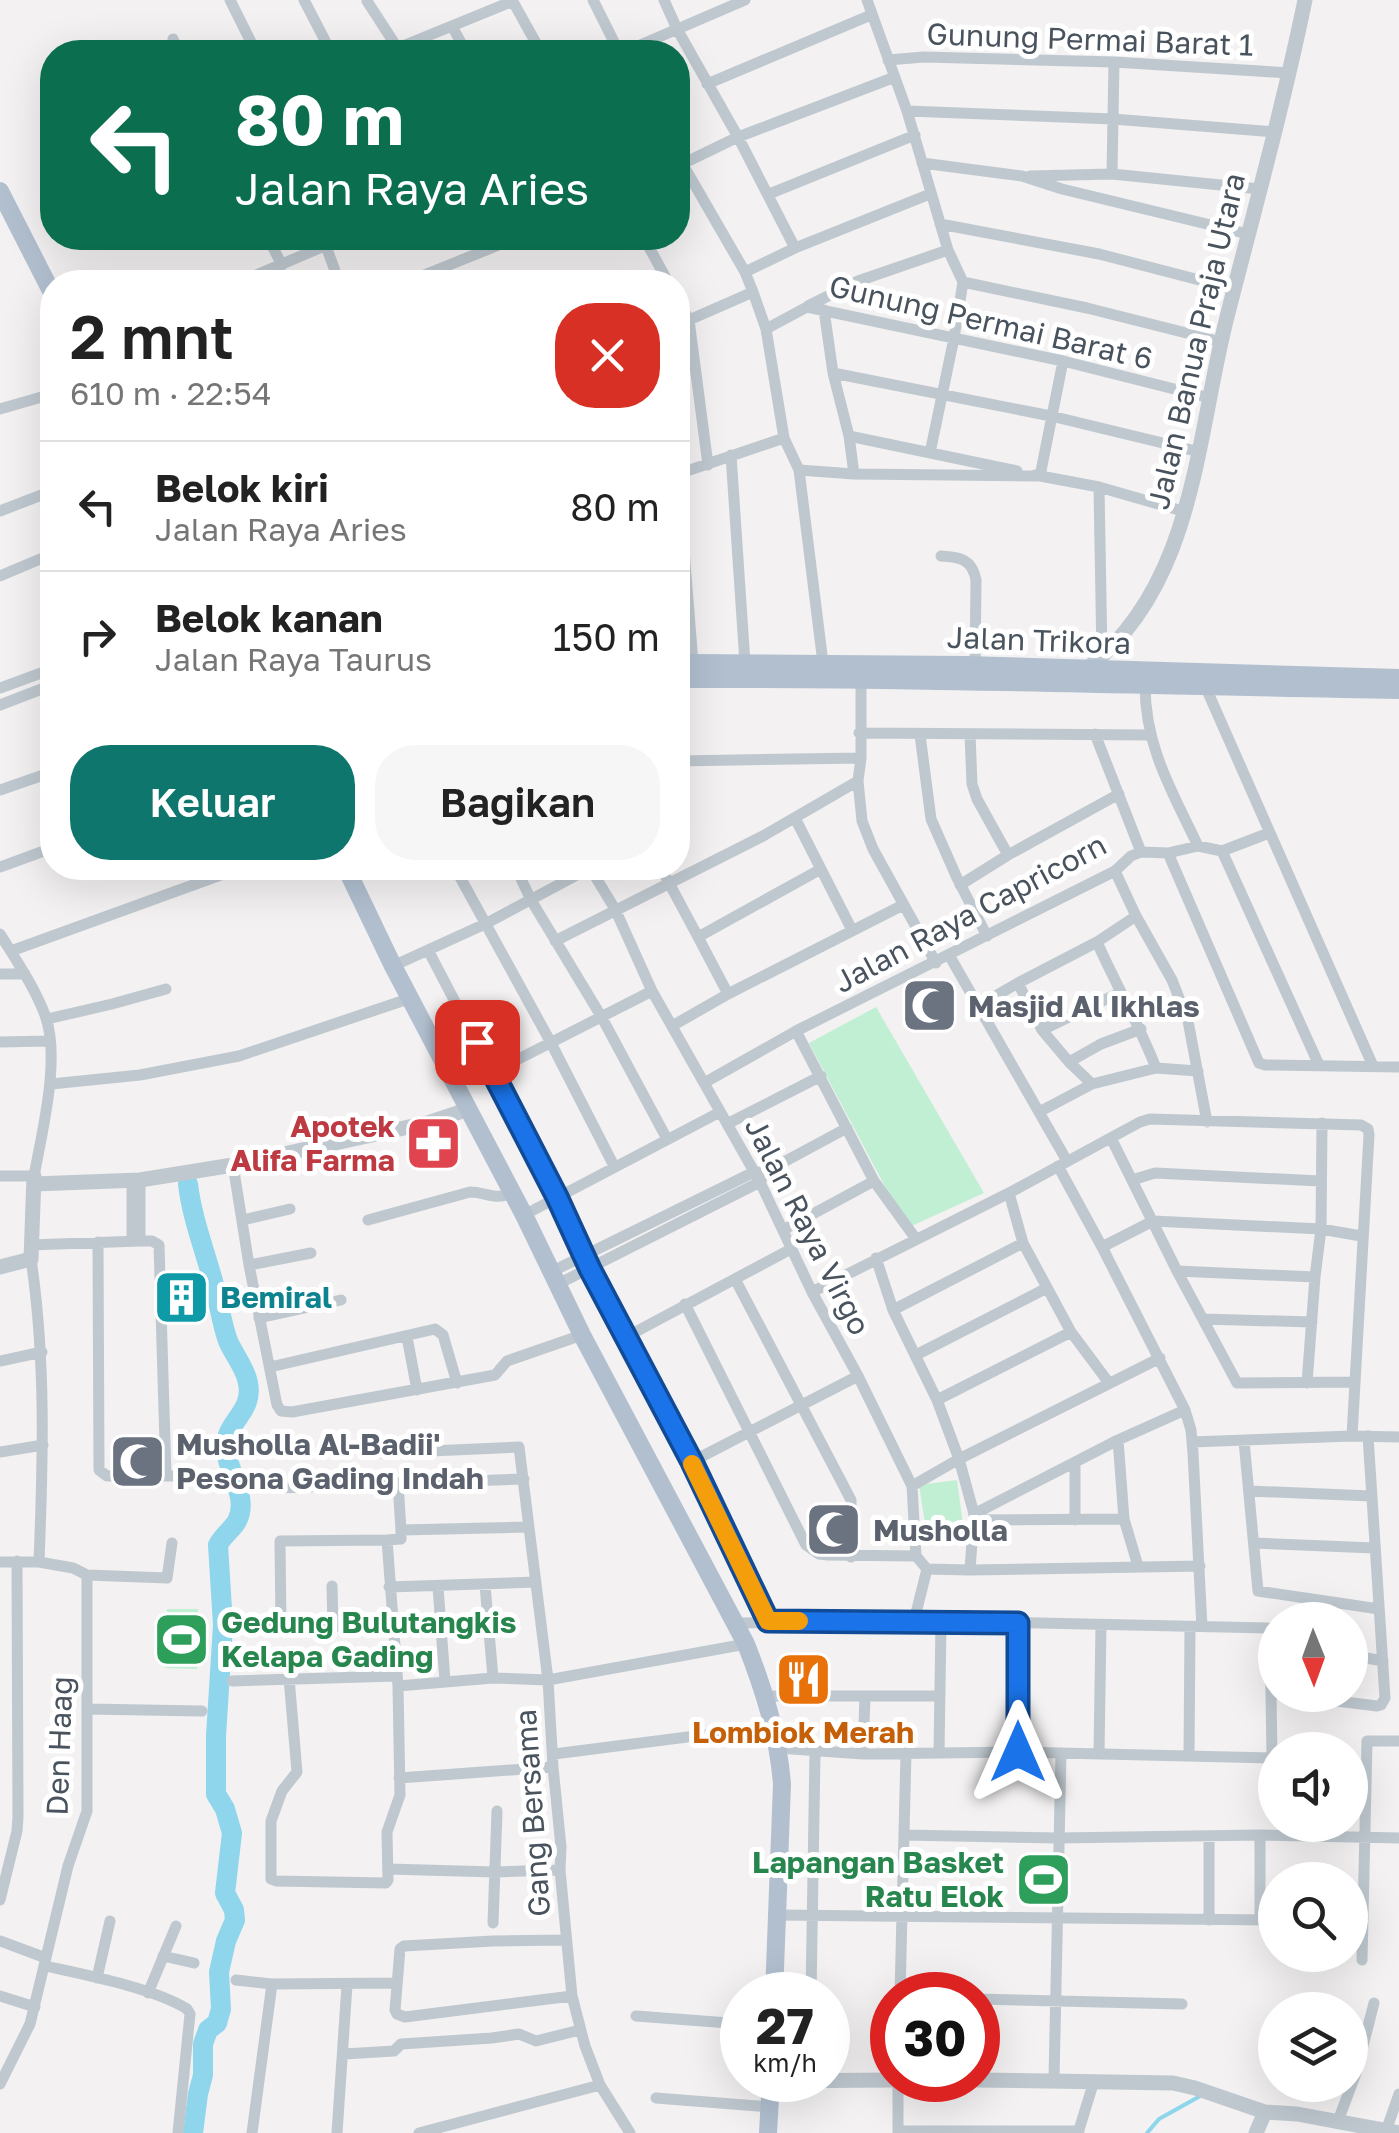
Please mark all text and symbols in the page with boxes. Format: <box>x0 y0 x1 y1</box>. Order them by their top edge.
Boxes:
street label: Gunung Permai Barat 1 <box>926 15 1254 63</box>
text: 80 m <box>235 76 404 160</box>
icon: left <box>70 80 200 210</box>
text: Jalan Raya Aries <box>235 161 589 215</box>
street label: Jalan Banua Praja Utara <box>1140 169 1252 513</box>
street label: Gunung Permai Barat 6 <box>826 267 1156 377</box>
text: 2 mnt <box>70 300 234 372</box>
button: close <box>555 303 660 408</box>
text: 610 m · 22:54 <box>70 374 271 412</box>
text: Belok kiri <box>155 465 329 510</box>
icon: left <box>70 479 125 534</box>
text: 80 m <box>570 484 660 529</box>
text: Jalan Raya Aries <box>155 510 407 548</box>
text: Belok kanan <box>155 595 383 640</box>
icon: right <box>70 609 125 664</box>
text: 150 m <box>553 614 660 659</box>
street label: Jalan Trikora <box>946 619 1132 661</box>
text: Jalan Raya Taurus <box>155 640 432 678</box>
button: Keluar <box>70 745 355 860</box>
button: Bagikan <box>375 745 660 860</box>
street label: Jalan Raya Capricorn <box>828 826 1112 1000</box>
mosque icon: Masjid Al Ikhlas <box>899 976 959 1036</box>
place label: Masjid Al Ikhlas <box>968 988 1200 1024</box>
pin <box>435 1000 520 1085</box>
icon: arrive <box>450 1015 505 1070</box>
place label: Apotek Alifa Farma <box>231 1108 396 1178</box>
street label: Jalan Raya Virgo <box>738 1111 878 1341</box>
pharmacy icon: Apotek Alifa Farma <box>404 1113 464 1173</box>
building icon: Bemiral <box>151 1267 211 1327</box>
place label: Bemiral <box>220 1279 332 1315</box>
place label: Musholla Al-Badii' Pesona Gading Indah <box>176 1426 484 1496</box>
mosque icon: Musholla Al-Badii' Pesona Gading Indah <box>107 1431 167 1491</box>
mosque icon: Musholla <box>804 1500 864 1560</box>
place label: Musholla <box>873 1512 1008 1548</box>
north arrow <box>1258 1602 1368 1712</box>
map controls <box>1258 1602 1368 2102</box>
place label: Gedung Bulutangkis Kelapa Gading <box>221 1604 516 1674</box>
sports icon: Gedung Bulutangkis Kelapa Gading <box>152 1609 212 1669</box>
restaurant icon: Lombiok Merah <box>773 1649 833 1709</box>
street label: Den Haag <box>39 1676 79 1816</box>
position arrow <box>966 1700 1070 1804</box>
street label: Gang Bersama <box>507 1708 557 1918</box>
place label: Lombiok Merah <box>692 1714 914 1750</box>
button: sound <box>1258 1732 1368 1842</box>
place label: Lapangan Basket Ratu Elok <box>752 1844 1005 1914</box>
sports icon: Lapangan Basket Ratu Elok <box>1013 1849 1073 1909</box>
button: search <box>1258 1862 1368 1972</box>
speed limit sign: 30 <box>870 1972 1000 2102</box>
button: layers <box>1258 1992 1368 2102</box>
text: 27 <box>756 1995 814 2055</box>
text: km/h <box>753 2047 817 2078</box>

